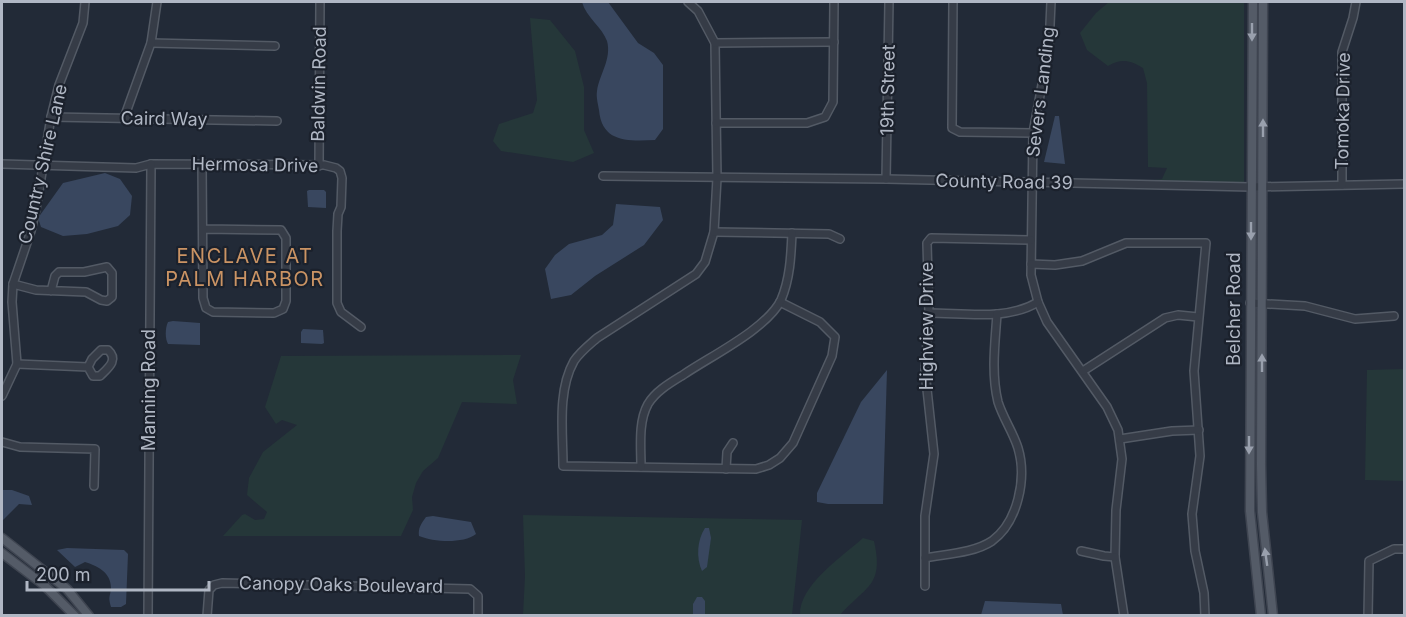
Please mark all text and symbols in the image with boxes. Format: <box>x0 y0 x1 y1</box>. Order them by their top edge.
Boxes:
one-way arrow <box>1247 23 1257 42</box>
street label: Baldwin Road <box>307 26 330 142</box>
street label: Severs Landing <box>1022 26 1059 158</box>
street label: 19th Street <box>876 44 899 136</box>
street label: Tomoka Drive <box>1331 52 1354 170</box>
street label: Country Shire Lane <box>14 82 71 246</box>
street label: Caird Way <box>120 107 208 130</box>
one-way arrow <box>1258 119 1268 138</box>
street label: Hermosa Drive <box>191 153 319 176</box>
street label: County Road 39 <box>935 170 1073 193</box>
one-way arrow <box>1246 221 1256 240</box>
district label: ENCLAVE AT PALM HARBOR <box>165 244 325 291</box>
street label: Belcher Road <box>1223 252 1244 366</box>
street label: Highview Drive <box>916 262 937 390</box>
street label: Manning Road <box>138 329 159 451</box>
one-way arrow <box>1257 353 1266 372</box>
one-way arrow <box>1244 436 1254 455</box>
one-way arrow <box>1262 548 1271 567</box>
scale bar <box>27 554 208 592</box>
text: 200 m <box>36 564 91 585</box>
street label: Canopy Oaks Boulevard <box>239 572 443 597</box>

